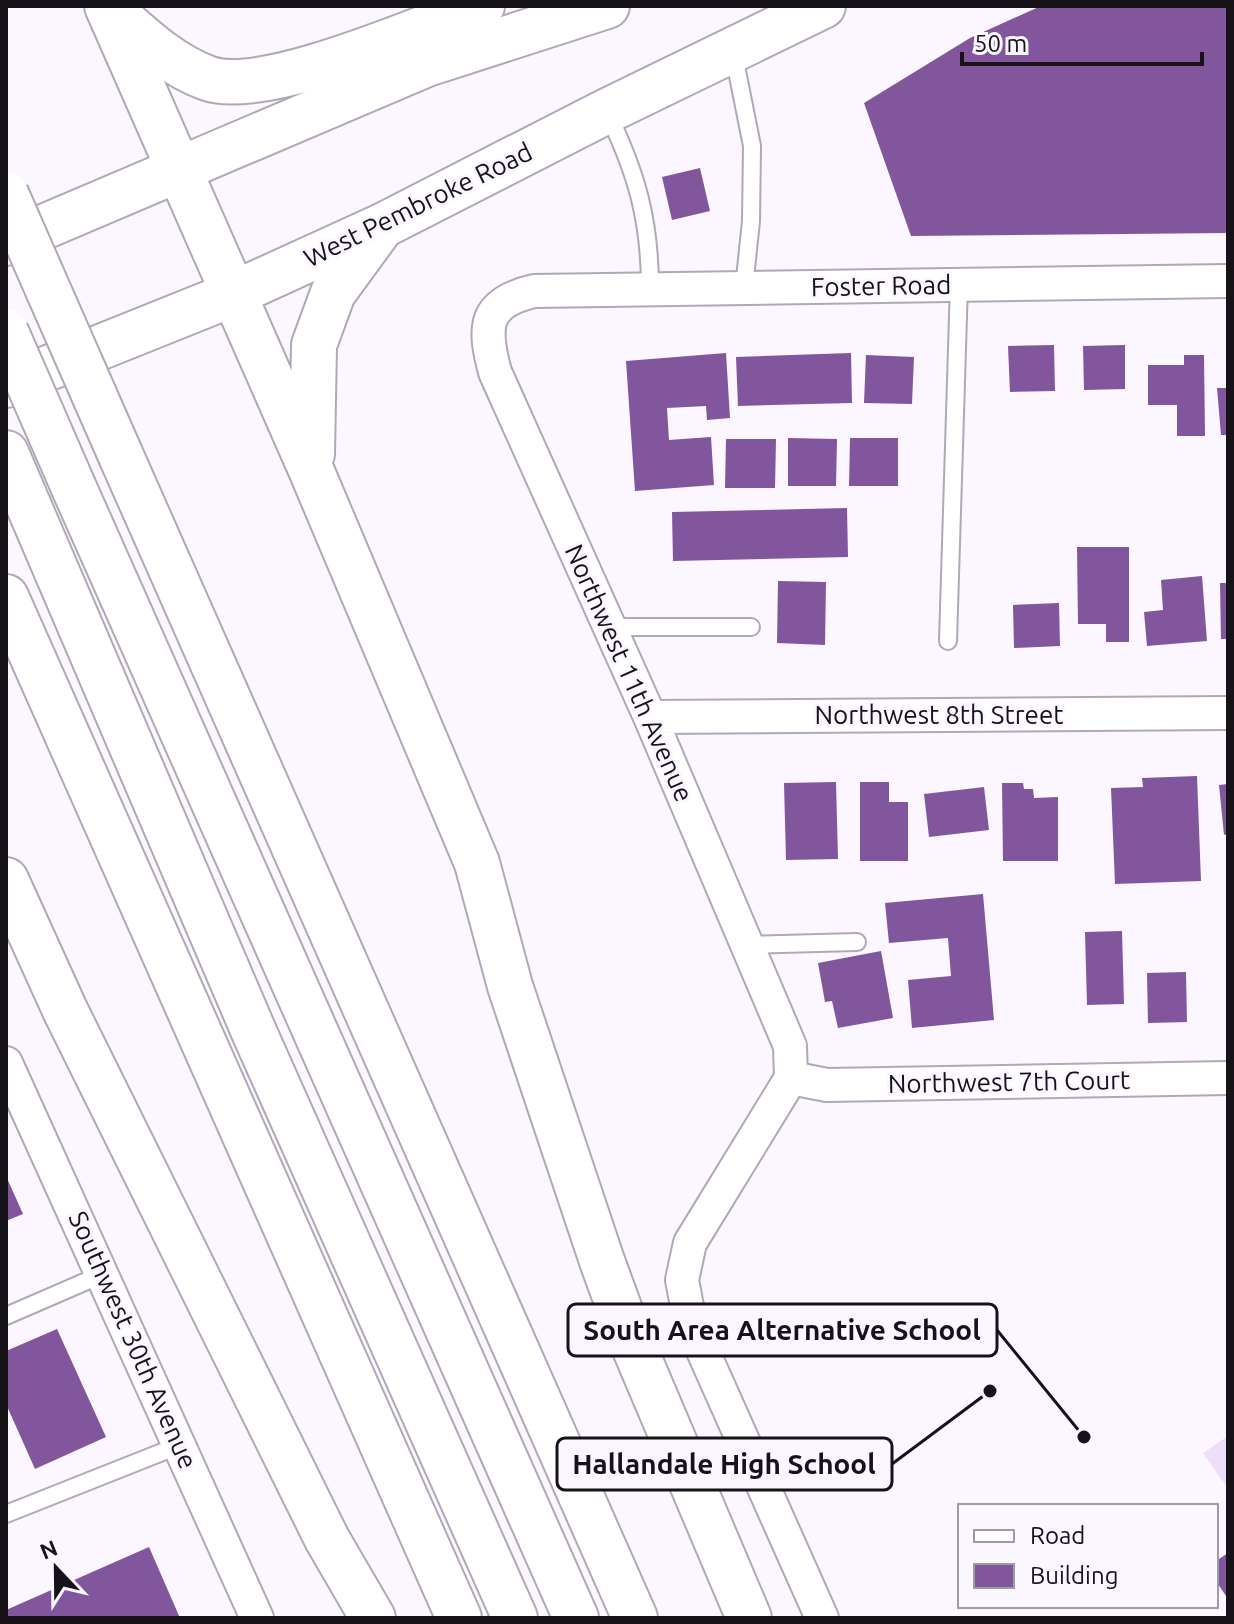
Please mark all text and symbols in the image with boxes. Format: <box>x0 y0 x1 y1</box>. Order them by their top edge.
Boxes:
scale bar <box>962 16 1202 66</box>
text: 50 m <box>974 30 1027 57</box>
street label: West Pembroke Road <box>299 137 537 272</box>
street label: Foster Road <box>811 270 951 301</box>
street label: Northwest 11th Avenue <box>560 540 699 806</box>
street label: Northwest 8th Street <box>815 700 1063 729</box>
street label: Northwest 7th Court <box>888 1065 1130 1098</box>
street label: Southwest 30th Avenue <box>64 1207 203 1473</box>
callout: South Area Alternative School <box>568 1304 997 1356</box>
text: South Area Alternative School <box>583 1314 981 1345</box>
callout: Hallandale High School <box>557 1438 892 1490</box>
text: Hallandale High School <box>572 1448 876 1479</box>
legend <box>958 1504 1218 1608</box>
text: Road <box>1030 1522 1085 1549</box>
north arrow <box>16 1528 96 1608</box>
text: N <box>36 1534 61 1564</box>
text: Building <box>1030 1562 1118 1589</box>

